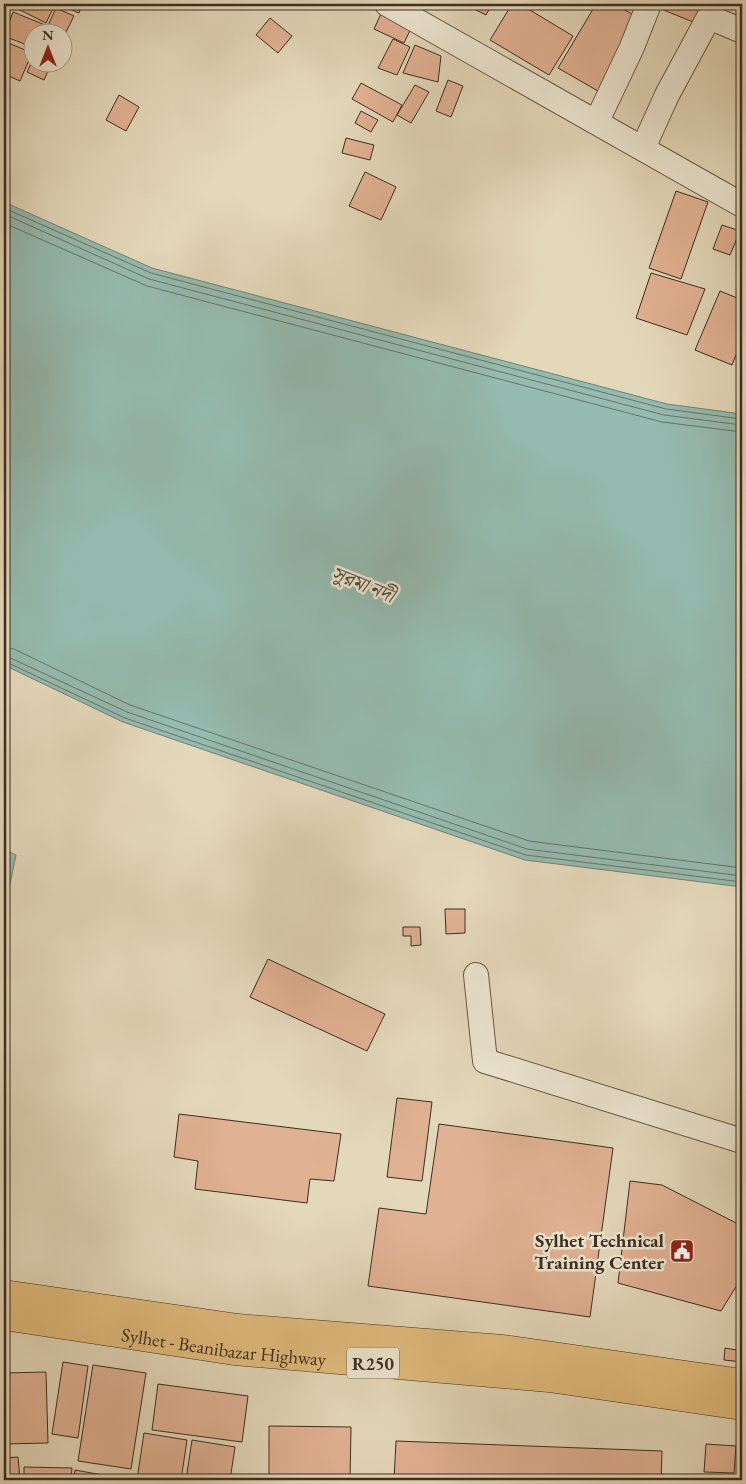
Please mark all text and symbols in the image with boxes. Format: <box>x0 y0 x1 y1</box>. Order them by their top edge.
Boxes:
north arrow <box>22 22 72 72</box>
text: N <box>42 26 54 44</box>
water label: সুরমা নদী <box>328 560 400 609</box>
place label: Sylhet Technical Training Center <box>534 1228 665 1275</box>
public building icon: Sylhet Technical Training Center <box>669 1238 695 1264</box>
street label: Sylhet - Beanibazar Highway <box>120 1322 328 1371</box>
road number: R250 <box>347 1348 399 1379</box>

